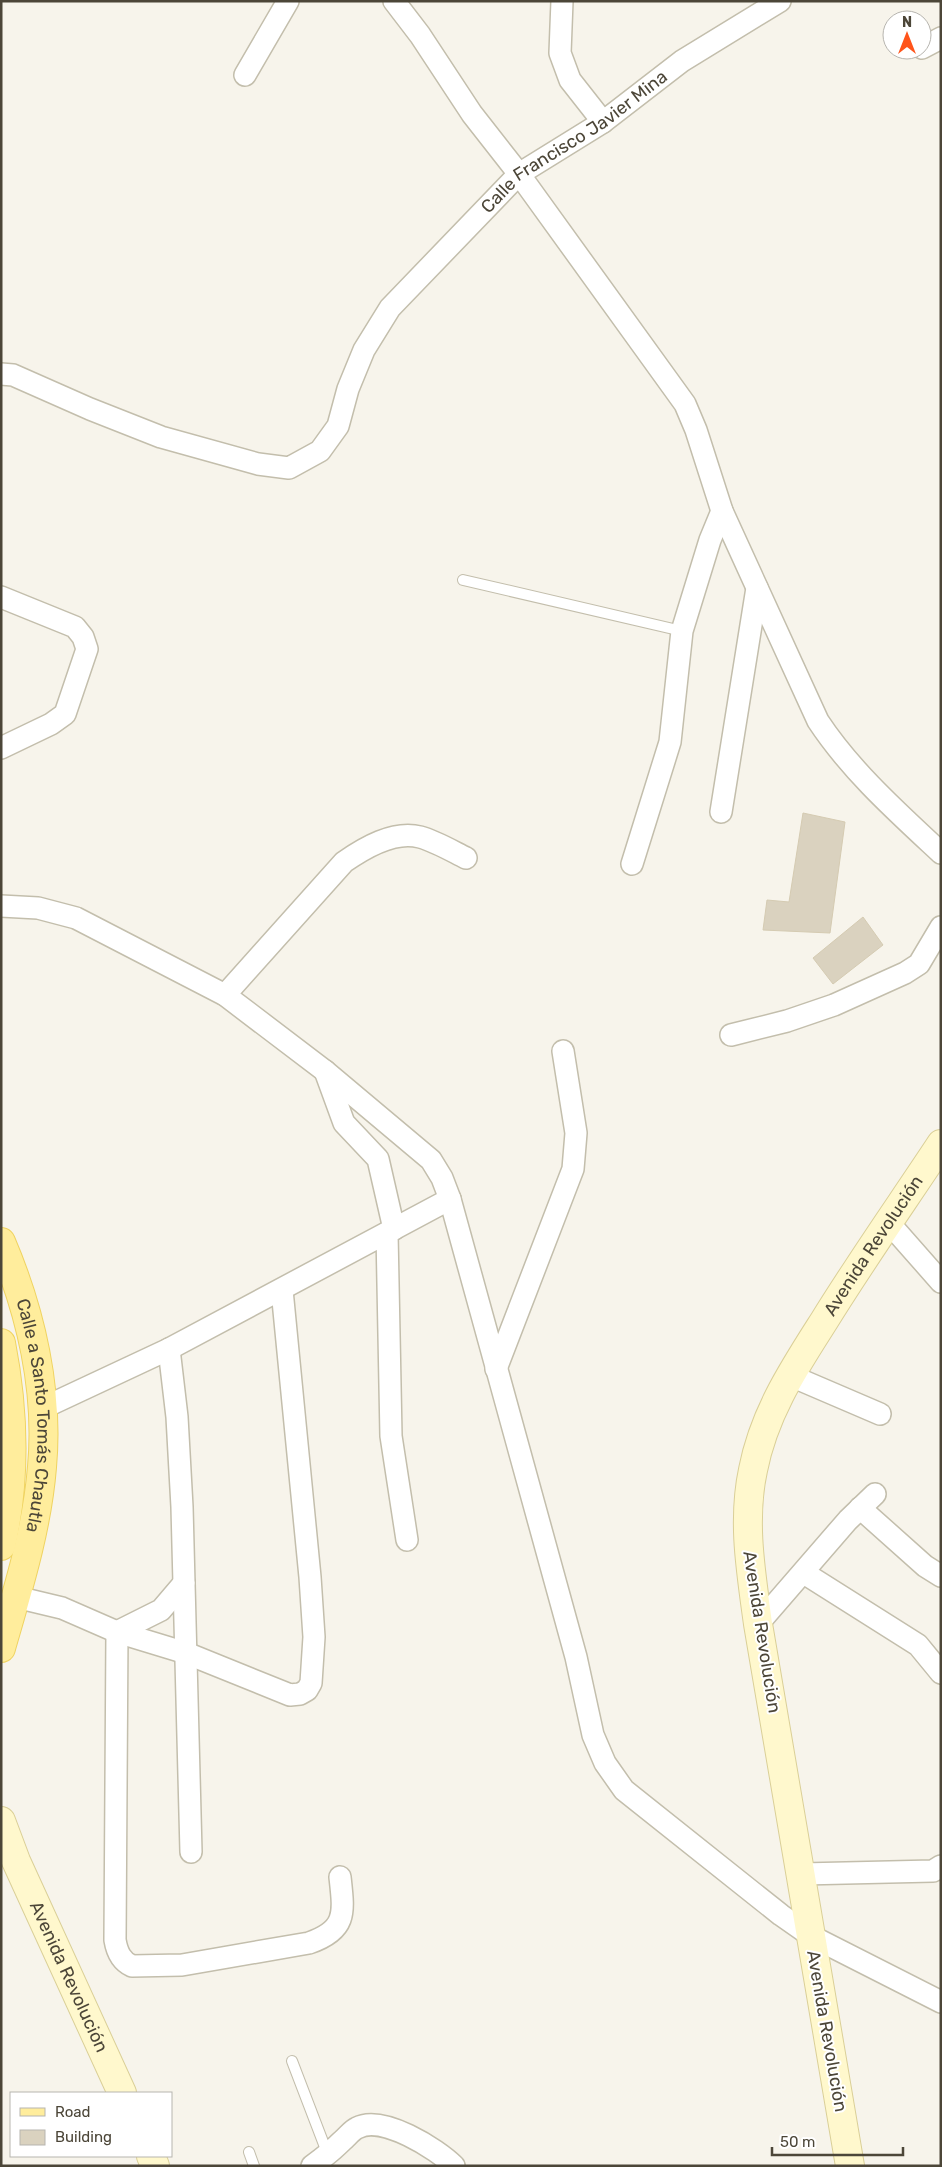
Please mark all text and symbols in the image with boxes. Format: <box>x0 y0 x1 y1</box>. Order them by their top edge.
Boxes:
north arrow <box>882 10 932 60</box>
text: N <box>902 14 912 31</box>
street label: Calle Francisco Javier Mina <box>476 65 672 218</box>
street label: Avenida Revolución <box>819 1171 928 1320</box>
street label: Calle a Santo Tomás Chautla <box>11 1296 55 1535</box>
street label: Avenida Revolución <box>738 1549 786 1715</box>
street label: Avenida Revolución <box>25 1898 113 2056</box>
street label: Avenida Revolución <box>802 1948 852 2114</box>
legend <box>10 2092 172 2157</box>
text: Road <box>55 2103 91 2121</box>
scale bar <box>772 2124 903 2156</box>
text: Building <box>55 2128 112 2146</box>
text: 50 m <box>780 2133 815 2151</box>

